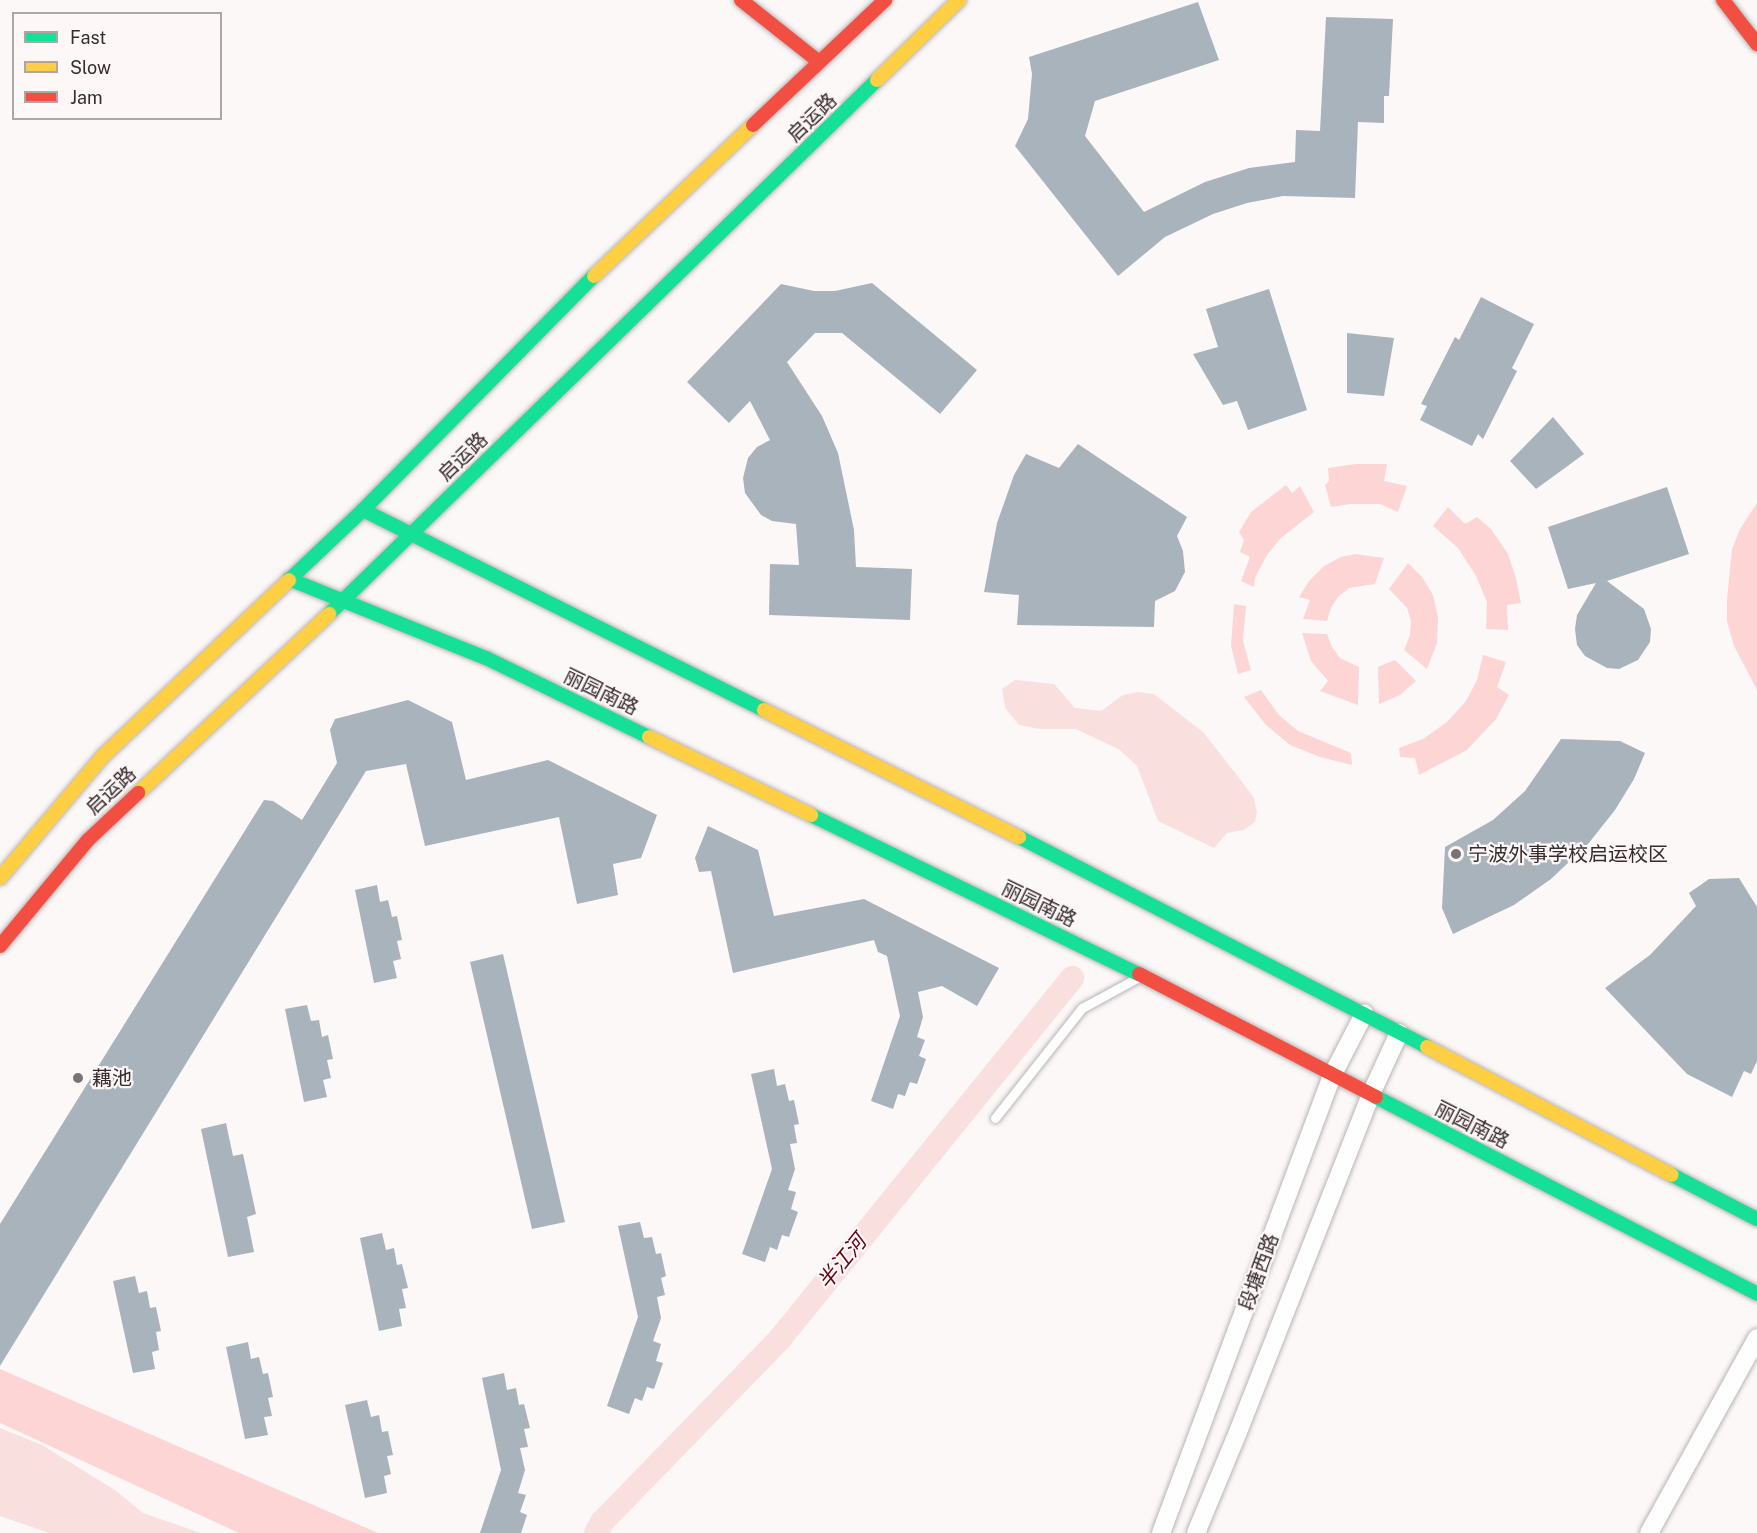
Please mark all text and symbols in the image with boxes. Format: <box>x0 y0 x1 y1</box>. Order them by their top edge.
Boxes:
legend <box>12 12 222 120</box>
text: Fast <box>70 27 106 48</box>
text: Slow <box>70 57 111 78</box>
text: Jam <box>70 87 103 108</box>
street label: 启运路 <box>782 89 842 147</box>
street label: 启运路 <box>433 428 493 486</box>
street label: 丽园南路 <box>560 664 642 720</box>
street label: 启运路 <box>81 762 141 820</box>
place label: 宁波外事学校启运校区 <box>1468 842 1668 866</box>
marker: 宁波外事学校启运校区 <box>1449 847 1463 861</box>
street label: 丽园南路 <box>998 876 1080 932</box>
place label: 藕池 <box>92 1066 132 1090</box>
marker: 藕池 <box>69 1069 87 1087</box>
street label: 丽园南路 <box>1431 1096 1513 1154</box>
water label: 半江河 <box>812 1230 872 1294</box>
street label: 段塘西路 <box>1234 1230 1284 1314</box>

